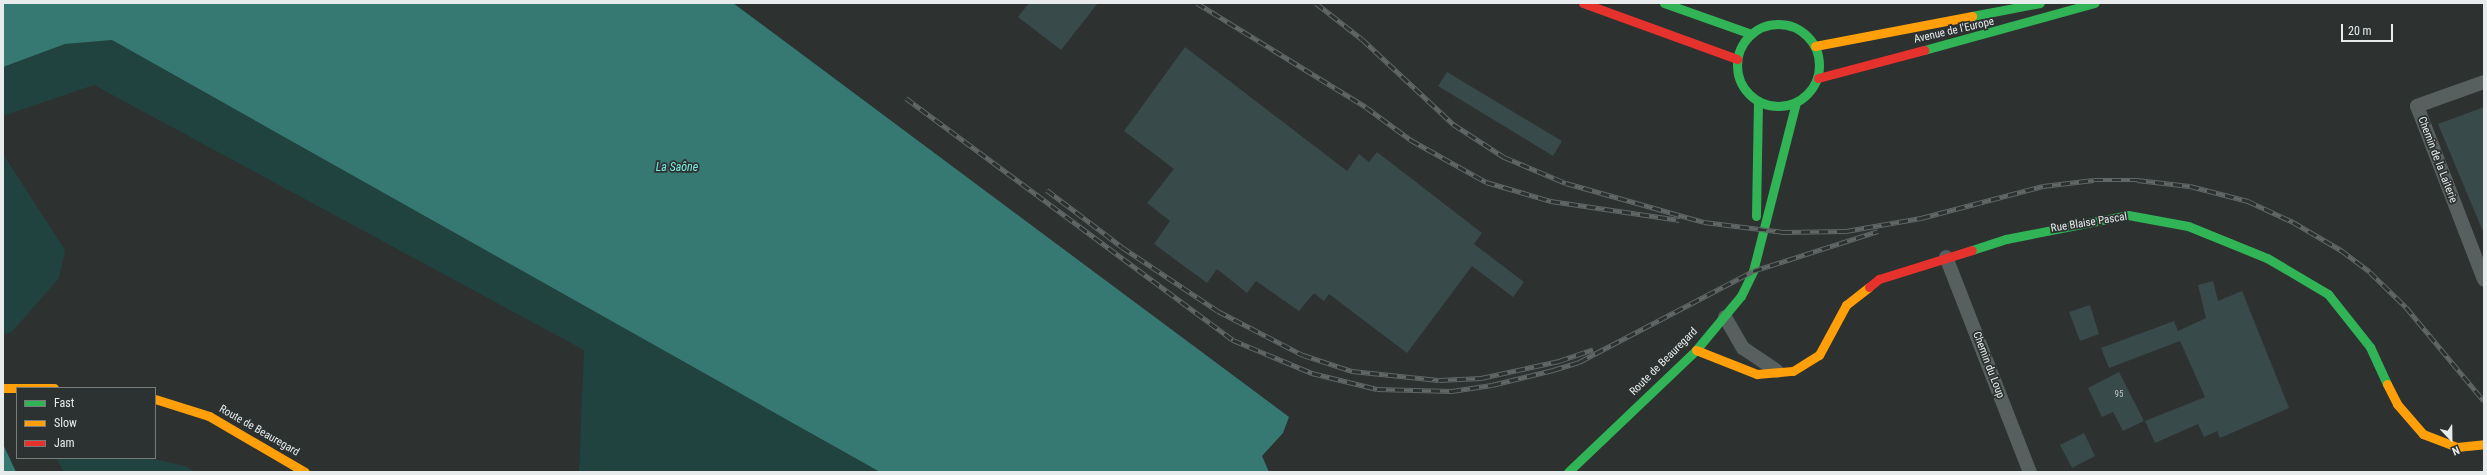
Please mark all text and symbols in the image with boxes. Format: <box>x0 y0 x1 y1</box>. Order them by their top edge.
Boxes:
street label: Avenue de l'Europe <box>1913 15 1995 47</box>
scale bar <box>2343 16 2395 42</box>
text: 20 m <box>2348 24 2372 38</box>
street label: Chemin de la Laiterie <box>2414 115 2460 205</box>
water label: La Saône <box>656 161 698 175</box>
street label: Rue Blaise Pascal <box>2050 210 2128 236</box>
street label: Route de Beauregard <box>1627 325 1701 399</box>
street label: Chemin du Loup <box>1969 330 2007 400</box>
legend <box>16 387 156 459</box>
house number: 95 <box>2115 389 2123 399</box>
text: Fast <box>54 396 74 410</box>
street label: Route de Beauregard <box>217 403 301 459</box>
text: Slow <box>54 416 77 430</box>
north arrow <box>2431 419 2471 459</box>
text: Jam <box>54 436 75 450</box>
text: N <box>2450 443 2461 458</box>

